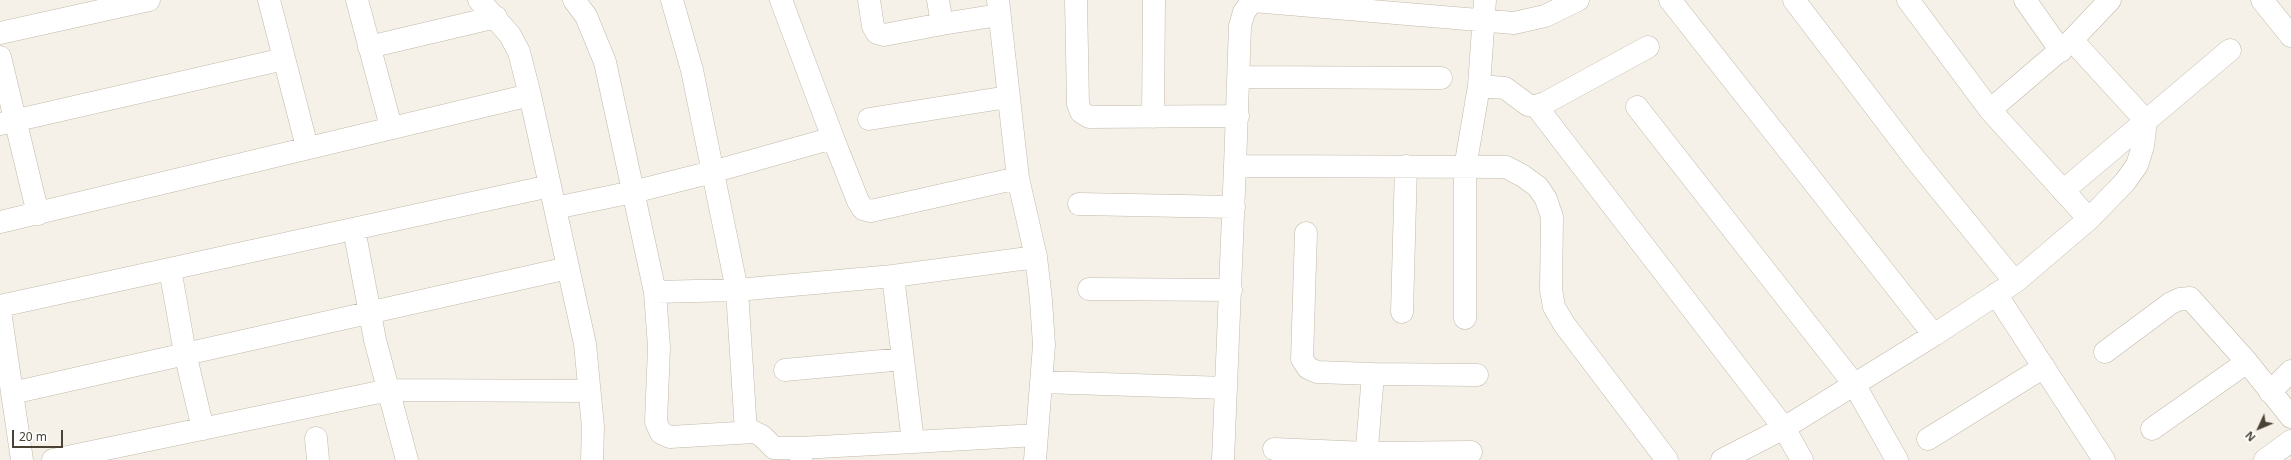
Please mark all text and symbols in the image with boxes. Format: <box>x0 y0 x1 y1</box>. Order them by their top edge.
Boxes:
north arrow <box>2239 408 2279 448</box>
scale bar <box>14 422 65 448</box>
text: 20 m <box>19 428 47 445</box>
text: N <box>2242 428 2259 445</box>

